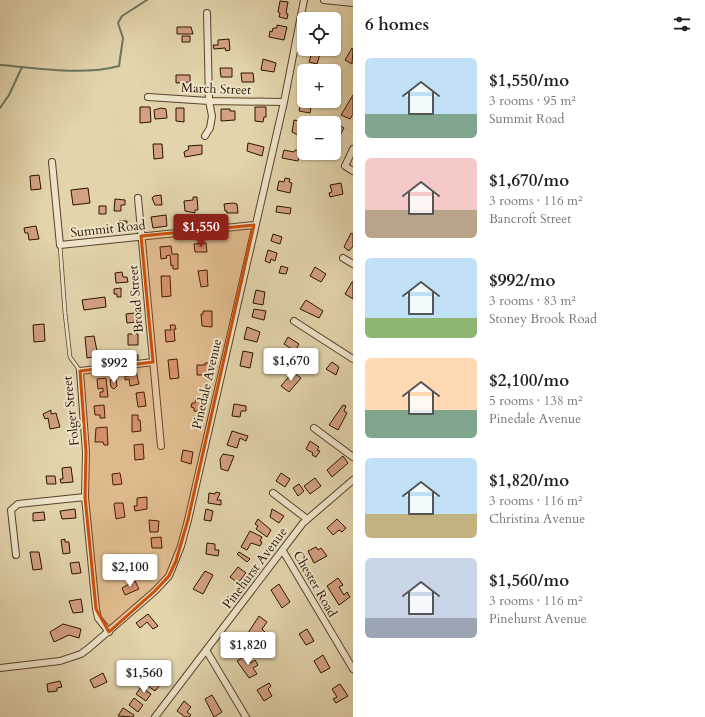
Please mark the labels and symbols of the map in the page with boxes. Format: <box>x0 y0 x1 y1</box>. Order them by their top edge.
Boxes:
street label: March Street <box>180 79 252 99</box>
pin: $1,550 <box>168 214 234 248</box>
street label: Summit Road <box>70 216 147 242</box>
street label: Broad Street <box>124 264 148 334</box>
street label: Pinedale Avenue <box>188 337 226 431</box>
pin: $1,670 <box>258 348 324 382</box>
pin: $992 <box>90 350 138 384</box>
street label: Folger Street <box>58 375 84 447</box>
street label: Pinehurst Avenue <box>218 523 292 612</box>
street label: Chester Road <box>289 547 341 621</box>
pin: $2,100 <box>97 554 163 588</box>
pin: $1,820 <box>215 632 281 666</box>
pin: $1,560 <box>111 660 177 694</box>

